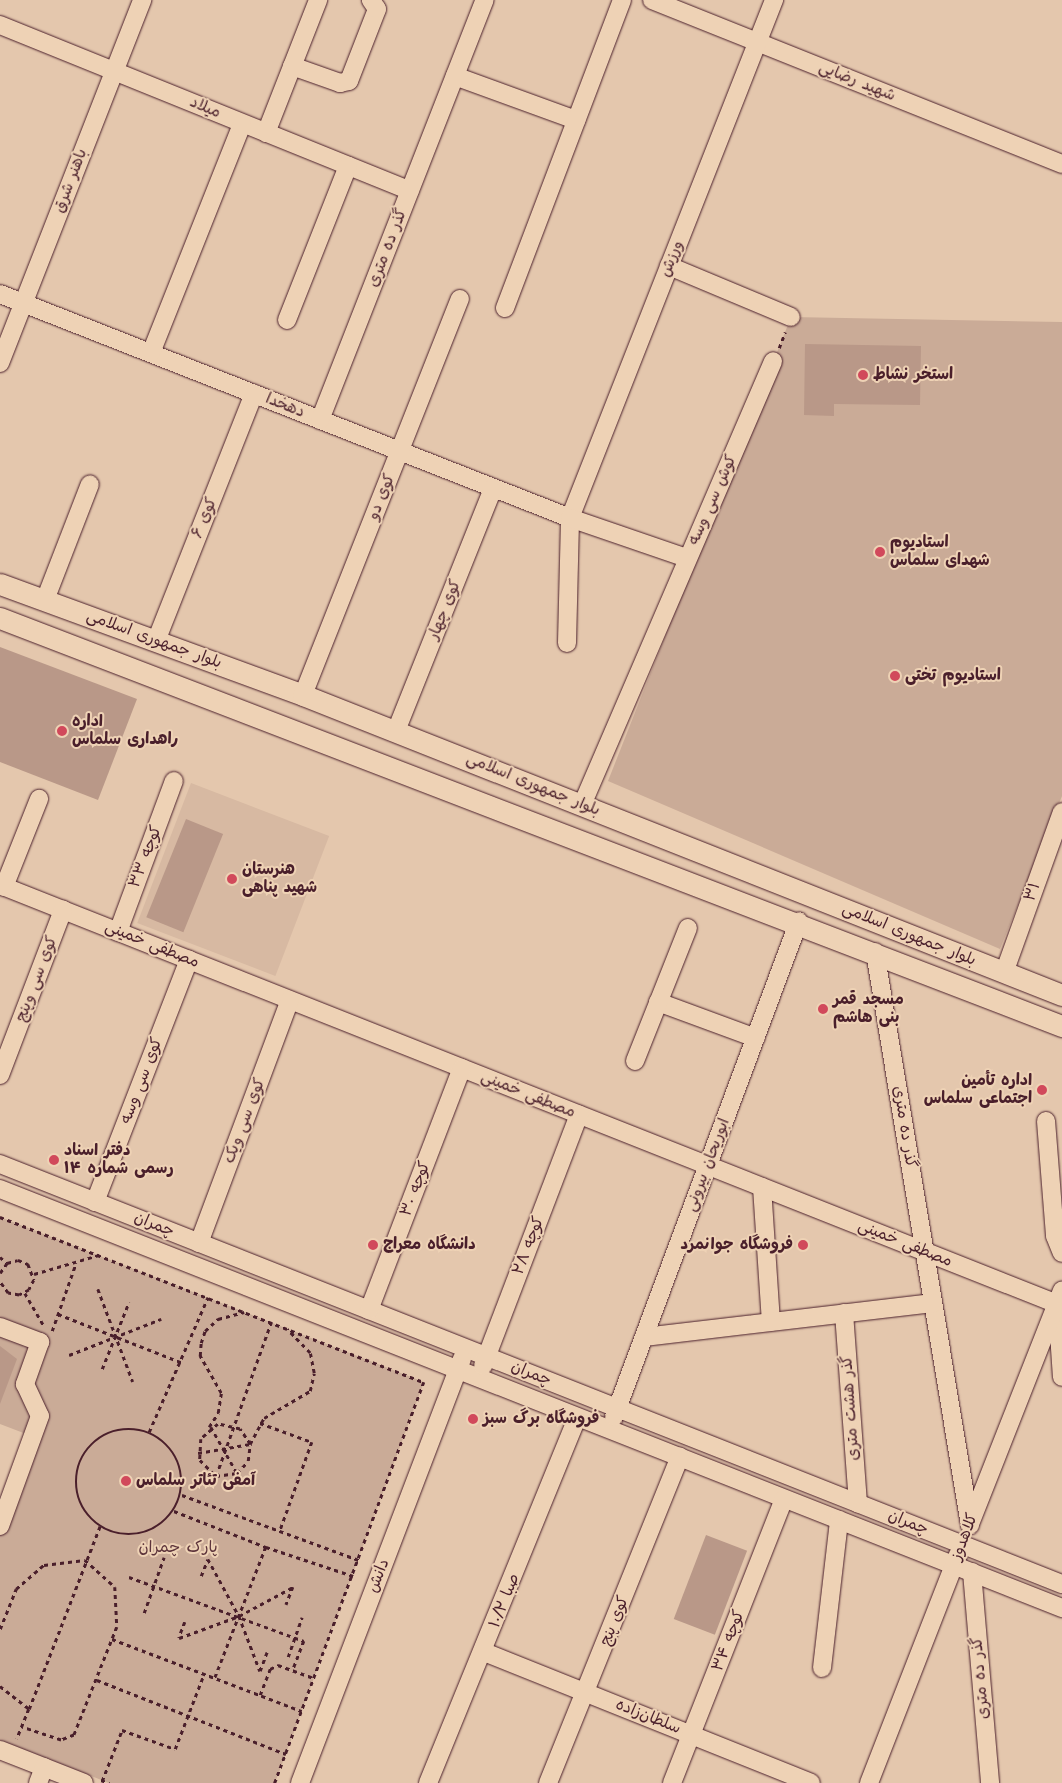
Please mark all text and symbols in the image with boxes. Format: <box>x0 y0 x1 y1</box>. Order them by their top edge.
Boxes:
street label: شهید رضایی <box>816 58 898 106</box>
street label: میلاد <box>187 93 223 123</box>
street label: باهنر شرق <box>50 146 92 216</box>
street label: گذر ده متری <box>364 206 412 290</box>
street label: ورزش <box>656 238 688 280</box>
place label: استخر نشاط <box>873 365 953 385</box>
marker: استخر نشاط <box>857 369 869 381</box>
street label: دهخدا <box>263 389 307 423</box>
street label: کوش سی وسه <box>685 452 741 548</box>
street label: کوی دو <box>364 471 400 523</box>
street label: کوی ۶ <box>188 495 222 541</box>
place label: استادیوم شهدای سلماس <box>890 533 990 571</box>
marker: استادیوم شهدای سلماس <box>874 546 886 558</box>
street label: کوی چهار <box>424 577 466 643</box>
street label: بلوار جمهوری اسلامی <box>84 607 224 673</box>
place label: استادیوم تختی <box>905 666 1001 686</box>
marker: استادیوم تختی <box>889 670 901 682</box>
place label: اداره راهداری سلماس <box>72 712 178 750</box>
marker: اداره راهداری سلماس <box>56 725 68 737</box>
street label: بلوار جمهوری اسلامی <box>463 749 603 821</box>
street label: کوچه ۳۳ <box>125 823 167 891</box>
place label: هنرستان شهید پناهی <box>242 860 317 898</box>
marker: هنرستان شهید پناهی <box>226 873 238 885</box>
street label: ۳۱ <box>1021 880 1045 904</box>
street label: بلوار جمهوری اسلامی <box>839 899 979 971</box>
street label: مصطفی خمینی <box>102 917 202 973</box>
street label: کوی سی وپنج <box>12 933 62 1025</box>
place label: مسجد قمر بنی هاشم <box>833 990 904 1028</box>
marker: مسجد قمر بنی هاشم <box>817 1003 829 1015</box>
street label: کوی سی وسه <box>117 1035 167 1127</box>
street label: مصطفی خمینی <box>478 1067 578 1123</box>
place label: اداره تأمین اجتماعی سلماس <box>924 1071 1032 1109</box>
street label: کوی سی ویک <box>220 1076 270 1166</box>
marker: اداره تأمین اجتماعی سلماس <box>1036 1084 1048 1096</box>
street label: گذر ده متری <box>888 1085 920 1169</box>
street label: ابوریحان بیرونی <box>681 1116 735 1214</box>
place label: دفتر اسناد رسمی شماره ۱۴ <box>64 1141 174 1179</box>
marker: دفتر اسناد رسمی شماره ۱۴ <box>48 1154 60 1166</box>
street label: کوچه ۳۰ <box>397 1159 435 1219</box>
street label: چمران <box>131 1208 177 1242</box>
street label: کوچه ۲۸ <box>509 1214 549 1278</box>
street label: مصطفی خمینی <box>855 1216 955 1272</box>
place label: دانشگاه معراج <box>383 1235 476 1255</box>
place label: فروشگاه جوانمرد <box>681 1235 793 1255</box>
marker: دانشگاه معراج <box>367 1239 379 1251</box>
marker: فروشگاه جوانمرد <box>797 1239 809 1251</box>
street label: گذر هشت متری <box>838 1355 864 1461</box>
street label: چمران <box>508 1357 554 1391</box>
place label: فروشگاه برگ سبز <box>483 1409 599 1429</box>
marker: فروشگاه برگ سبز <box>467 1413 479 1425</box>
place label: آمفی تئاتر سلماس <box>136 1471 255 1491</box>
marker: آمفی تئاتر سلماس <box>120 1475 132 1487</box>
street label: چمران <box>885 1506 931 1540</box>
street label: کلاهدوز <box>947 1511 983 1563</box>
park label: پارک چمران <box>138 1538 218 1558</box>
street label: دانش <box>364 1556 394 1596</box>
street label: صبا ۱۰/۲ <box>485 1571 525 1631</box>
street label: کوی پنج <box>596 1593 634 1649</box>
street label: کوچه ۳۴ <box>709 1608 749 1674</box>
street label: گذر ده متری <box>968 1636 994 1720</box>
street label: سلطان‌زاده <box>613 1695 683 1739</box>

